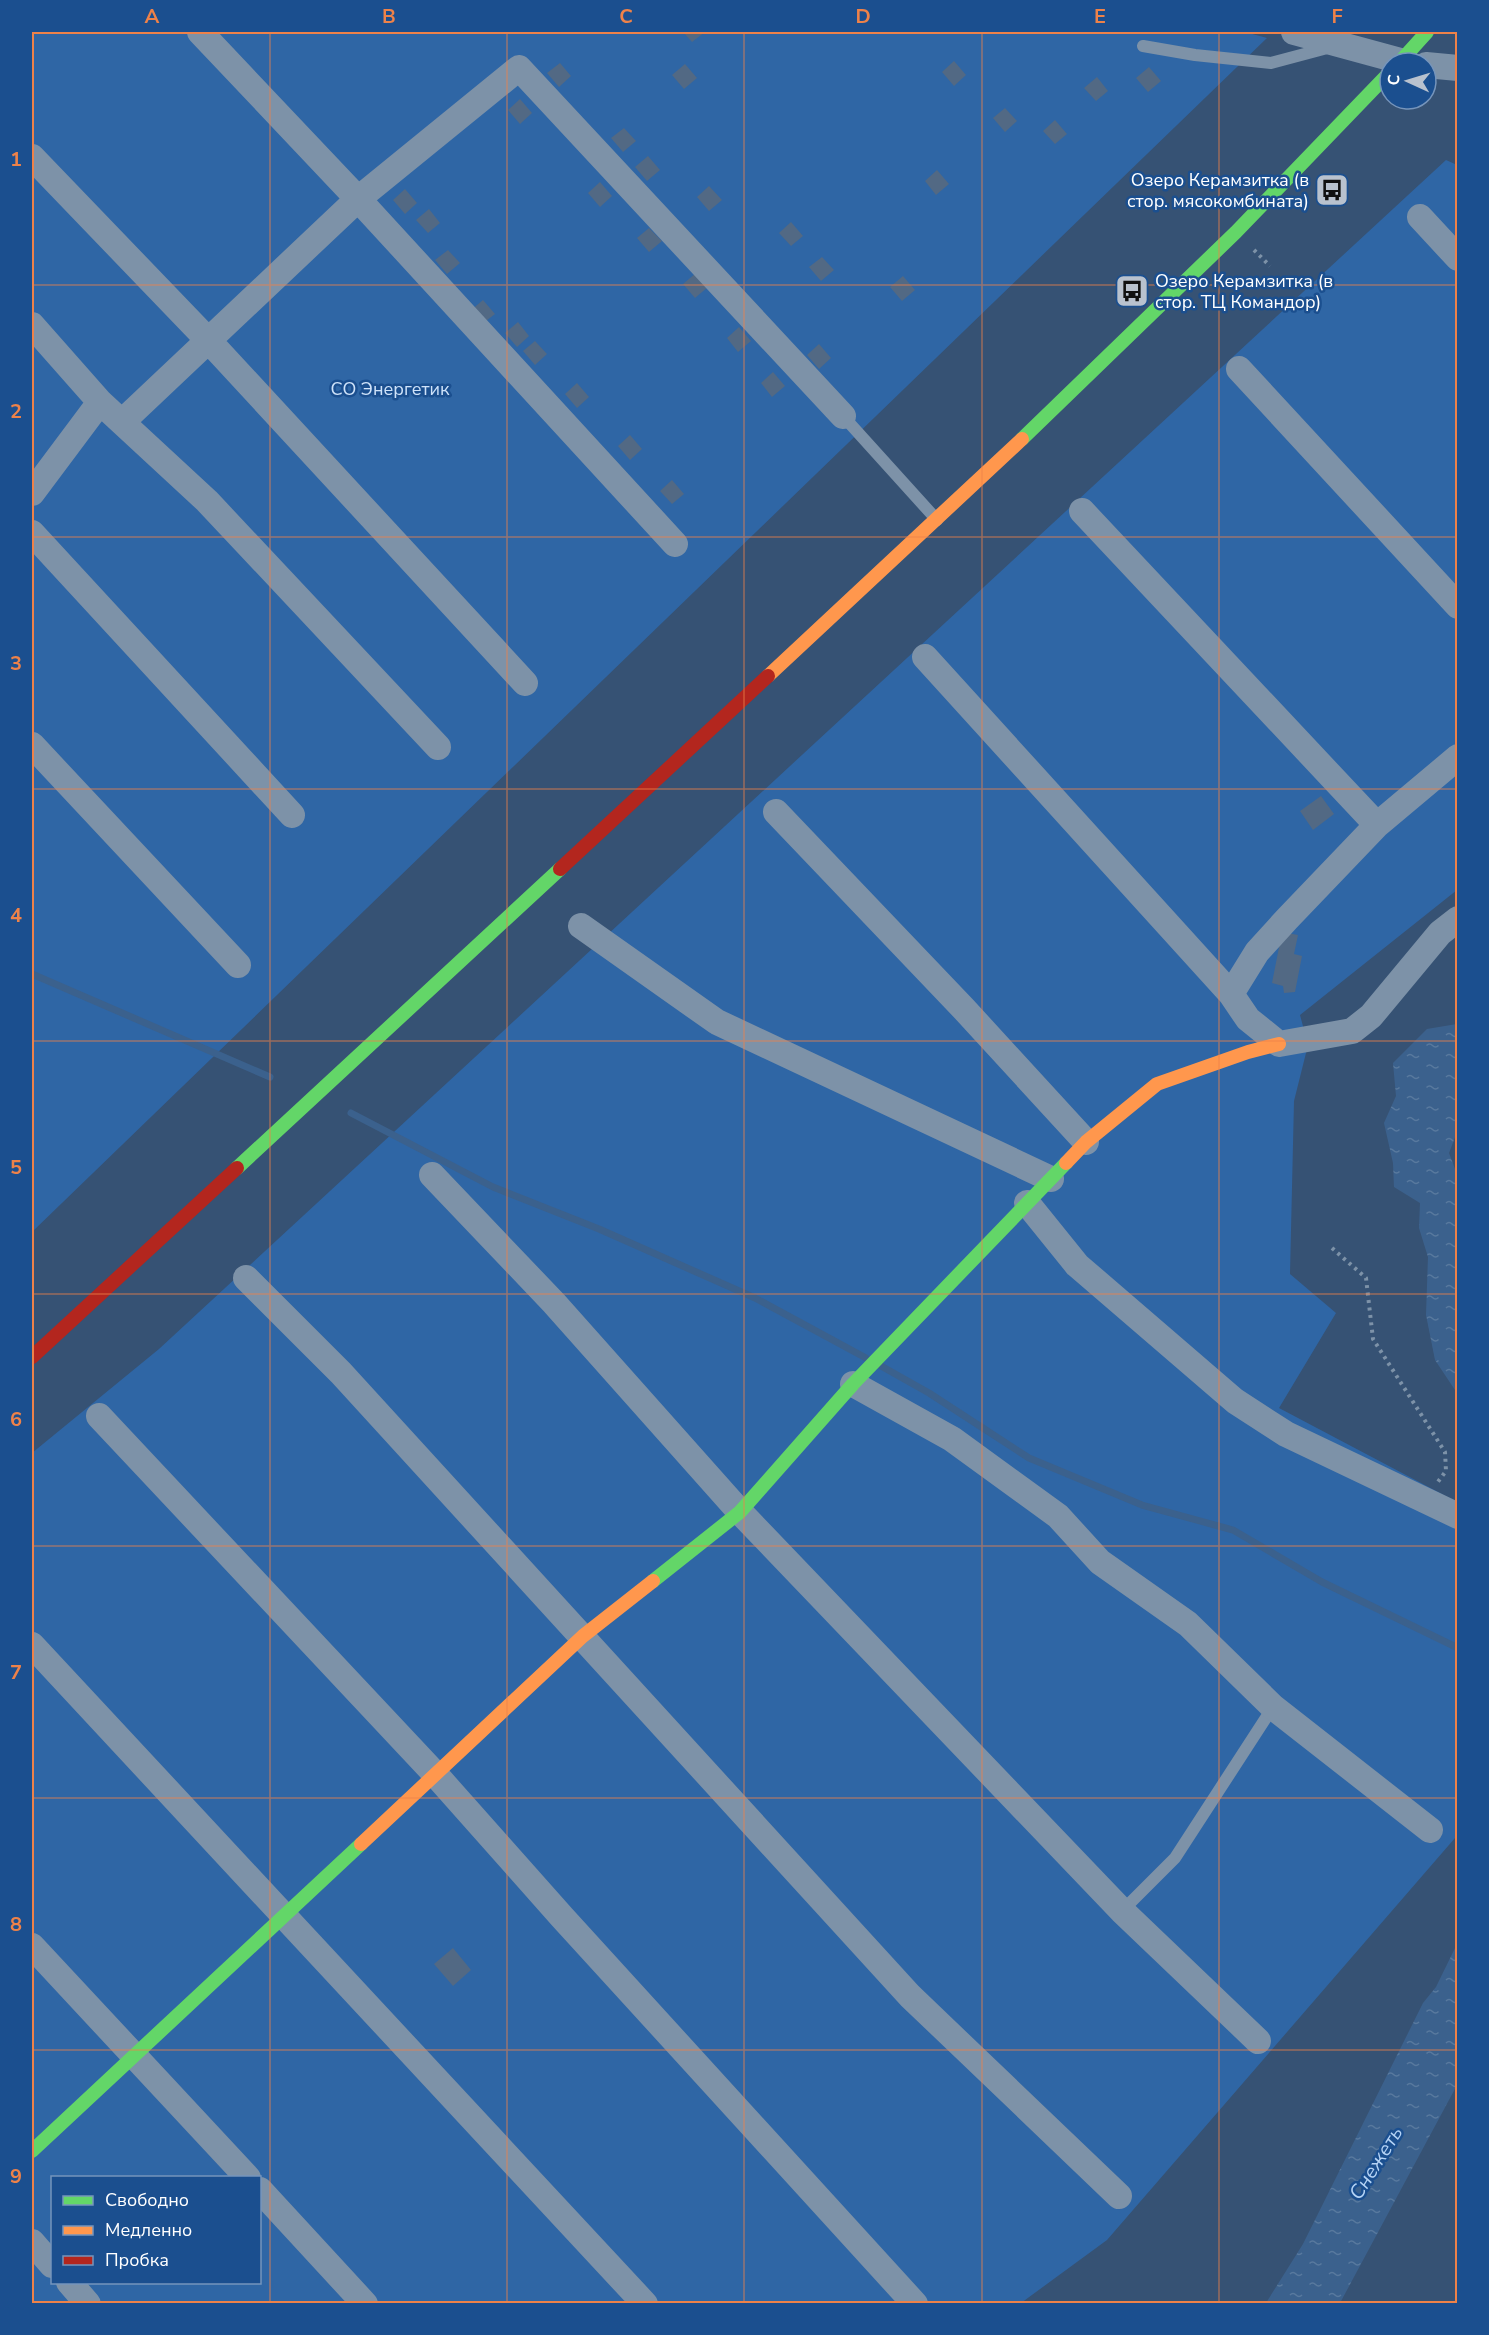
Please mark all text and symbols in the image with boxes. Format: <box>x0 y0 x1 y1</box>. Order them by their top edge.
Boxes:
text: A <box>145 3 160 30</box>
text: B <box>382 3 396 30</box>
text: C <box>619 3 633 30</box>
text: D <box>855 3 871 30</box>
text: E <box>1094 3 1106 30</box>
text: F <box>1331 3 1343 30</box>
north arrow <box>1378 51 1438 111</box>
text: С <box>1383 74 1405 86</box>
text: 1 <box>10 146 22 173</box>
place label: Озеро Керамзитка (в стор. мясокомбината) <box>1127 168 1309 213</box>
bus stop icon: Озеро Керамзитка (в стор. мясокомбината) <box>1314 172 1350 208</box>
place label: Озеро Керамзитка (в стор. ТЦ Командор) <box>1155 269 1333 314</box>
bus stop icon: Озеро Керамзитка (в стор. ТЦ Командор) <box>1114 273 1150 309</box>
park label: СО Энергетик <box>330 377 450 401</box>
text: 2 <box>10 398 22 425</box>
text: 3 <box>10 650 22 677</box>
text: 4 <box>10 902 22 929</box>
text: 5 <box>10 1154 22 1181</box>
text: 6 <box>10 1406 22 1433</box>
text: 7 <box>10 1659 22 1686</box>
text: 8 <box>10 1911 22 1938</box>
water label: Снежеть <box>1343 2121 1409 2205</box>
text: 9 <box>10 2163 22 2190</box>
legend <box>51 2176 261 2284</box>
text: Свободно <box>105 2188 189 2212</box>
text: Медленно <box>105 2218 192 2242</box>
text: Пробка <box>105 2248 169 2272</box>

